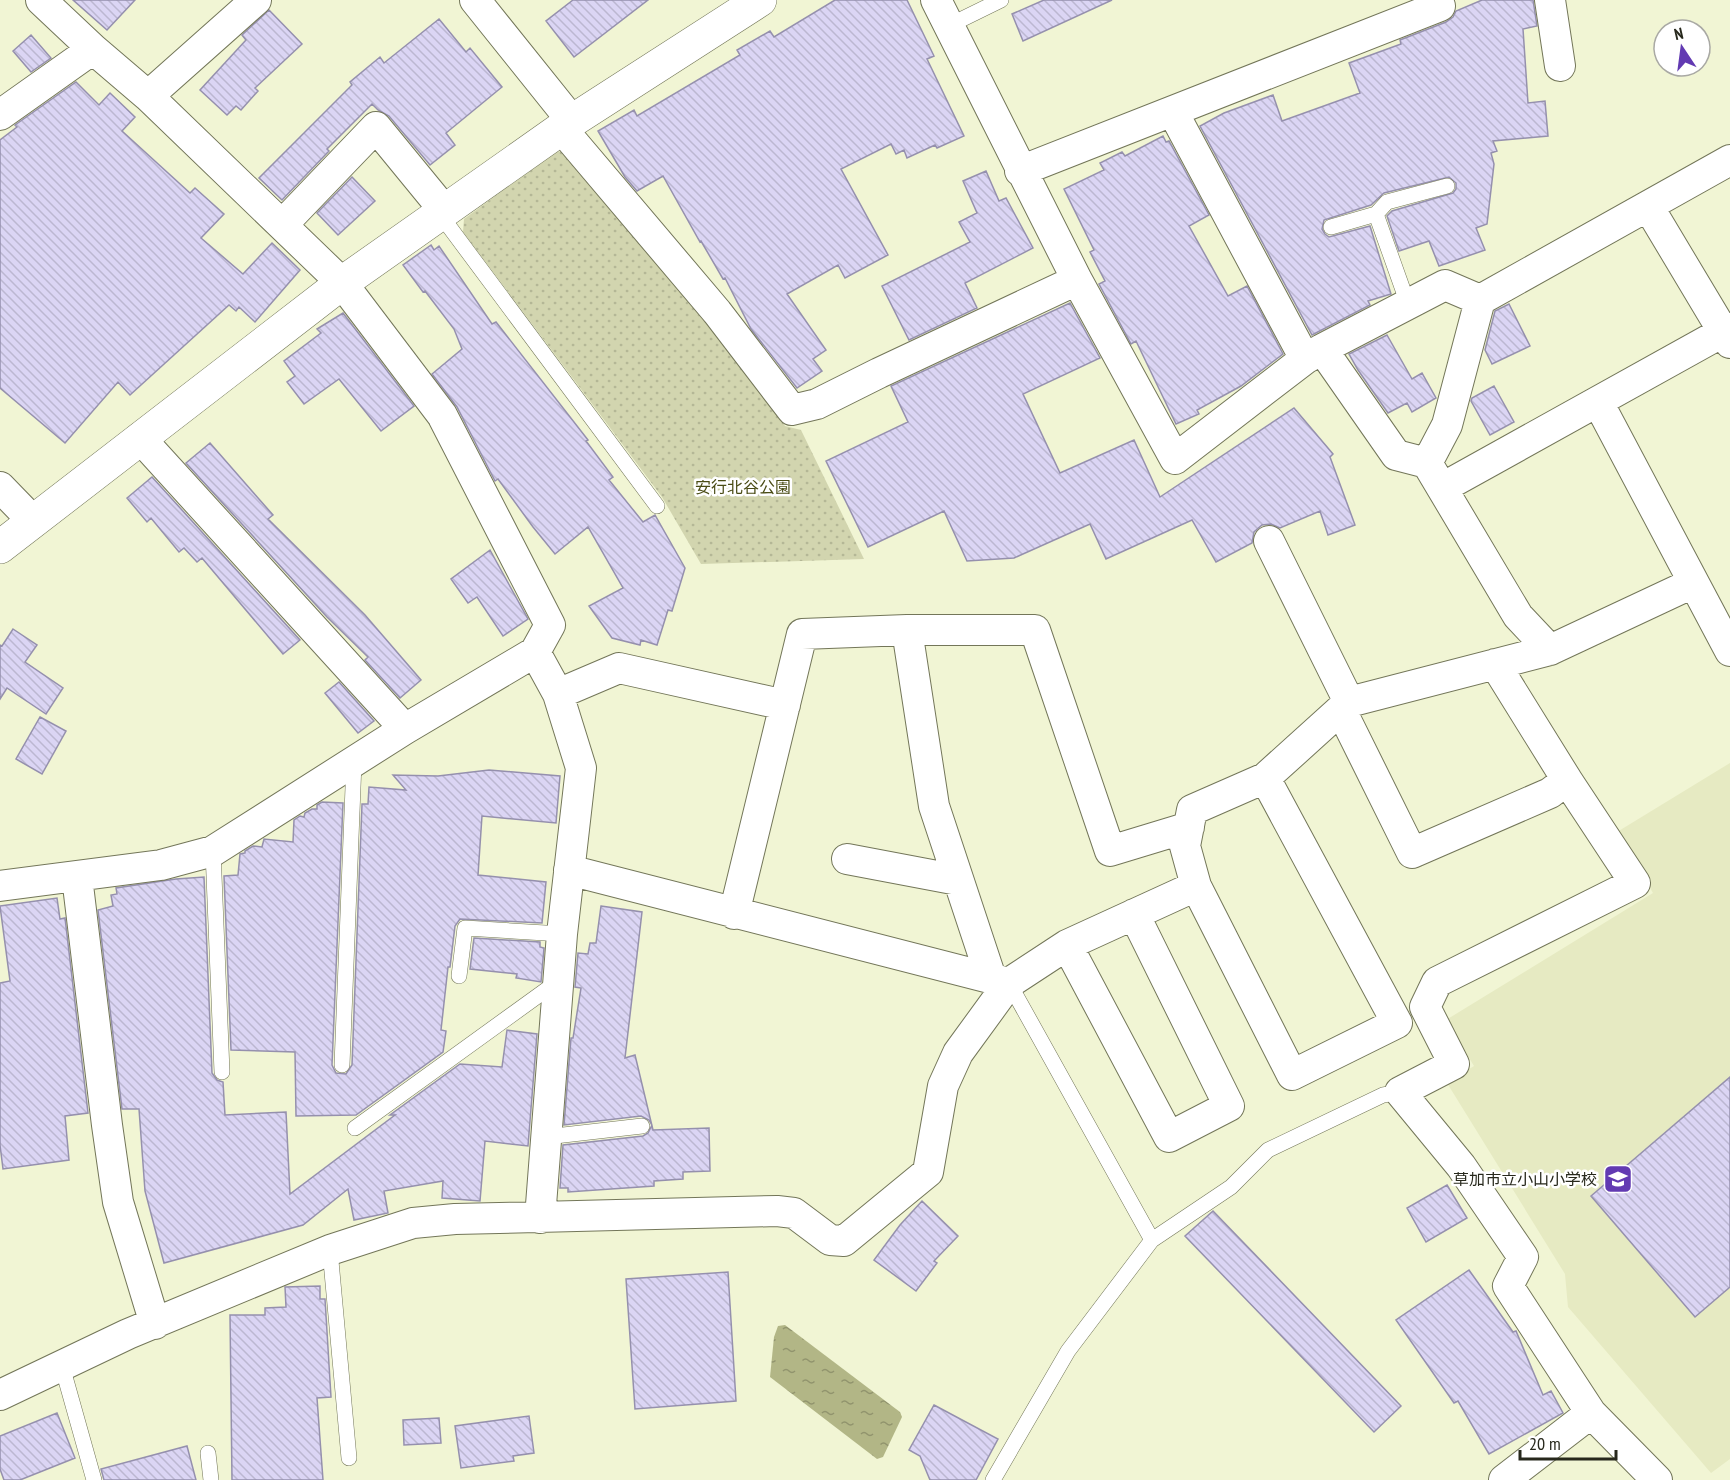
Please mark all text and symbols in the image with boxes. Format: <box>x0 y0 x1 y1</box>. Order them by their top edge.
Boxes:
north arrow <box>1652 18 1712 78</box>
text: N <box>1672 23 1685 44</box>
park label: 安行北谷公園 <box>695 477 791 497</box>
school or university icon: 草加市立小山小学校 <box>1602 1163 1634 1195</box>
place label: 草加市立小山小学校 <box>1453 1169 1597 1189</box>
scale bar <box>1520 1423 1616 1461</box>
text: 20 m <box>1529 1432 1561 1455</box>

